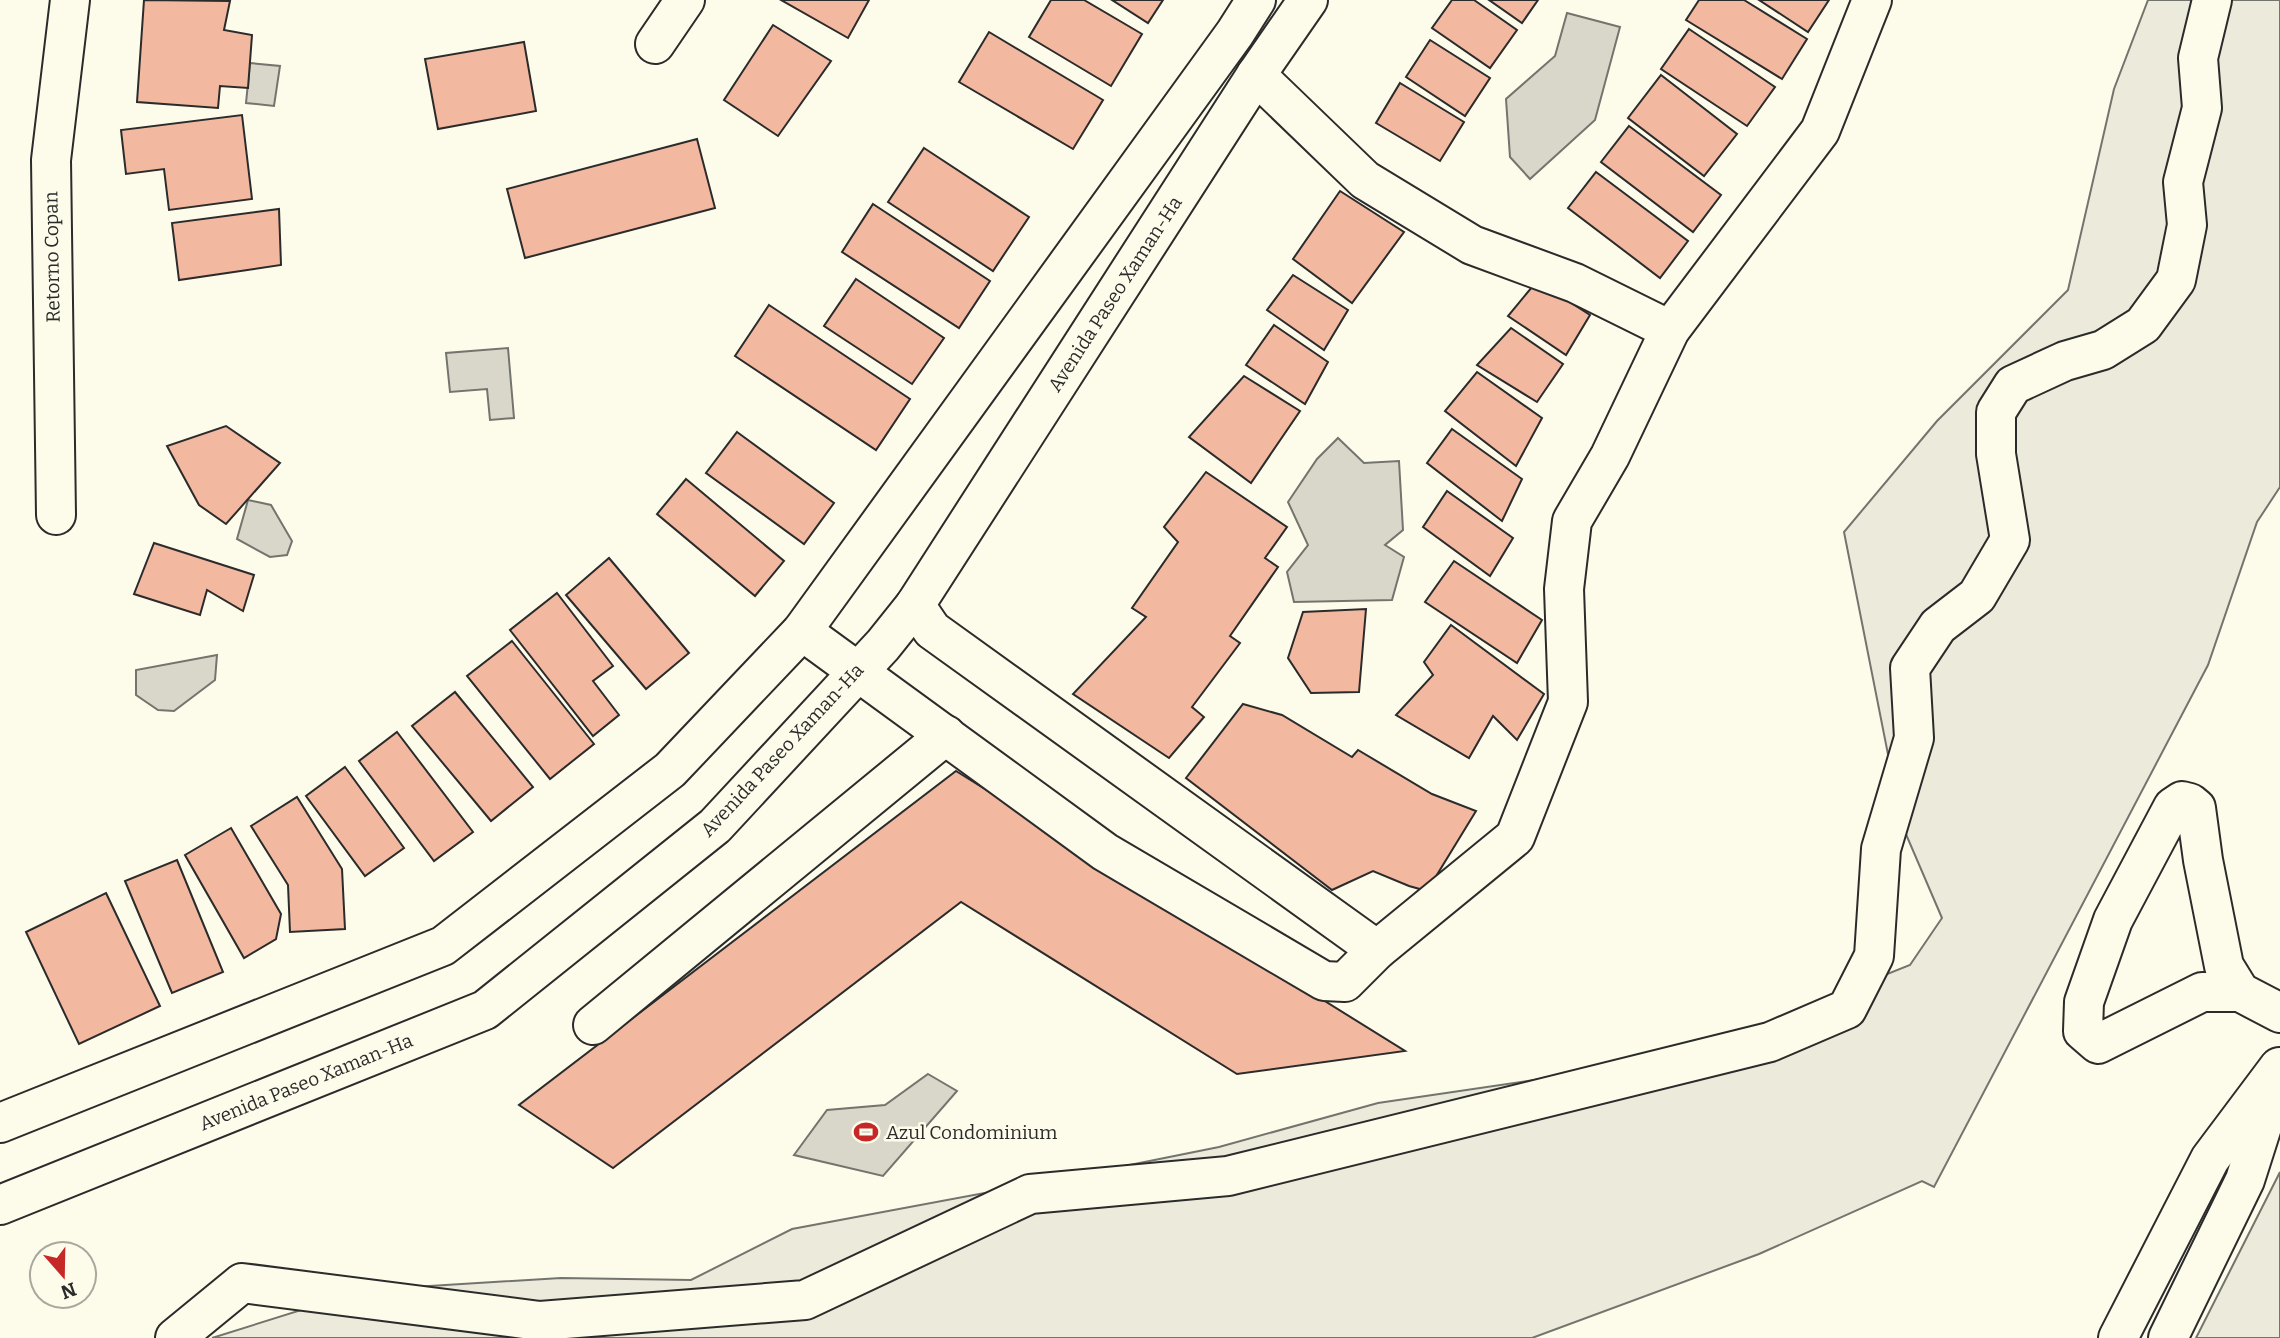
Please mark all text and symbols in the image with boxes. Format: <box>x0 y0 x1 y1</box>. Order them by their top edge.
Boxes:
street label: Retorno Copan <box>39 191 65 323</box>
street label: Avenida Paseo Xaman-Ha <box>1043 192 1187 396</box>
street label: Avenida Paseo Xaman-Ha <box>696 658 869 841</box>
street label: Avenida Paseo Xaman-Ha <box>196 1028 417 1135</box>
sports icon: Azul Condominium <box>852 1118 880 1146</box>
place label: Azul Condominium <box>886 1121 1057 1144</box>
north arrow <box>28 1240 98 1310</box>
text: N <box>58 1277 79 1304</box>

